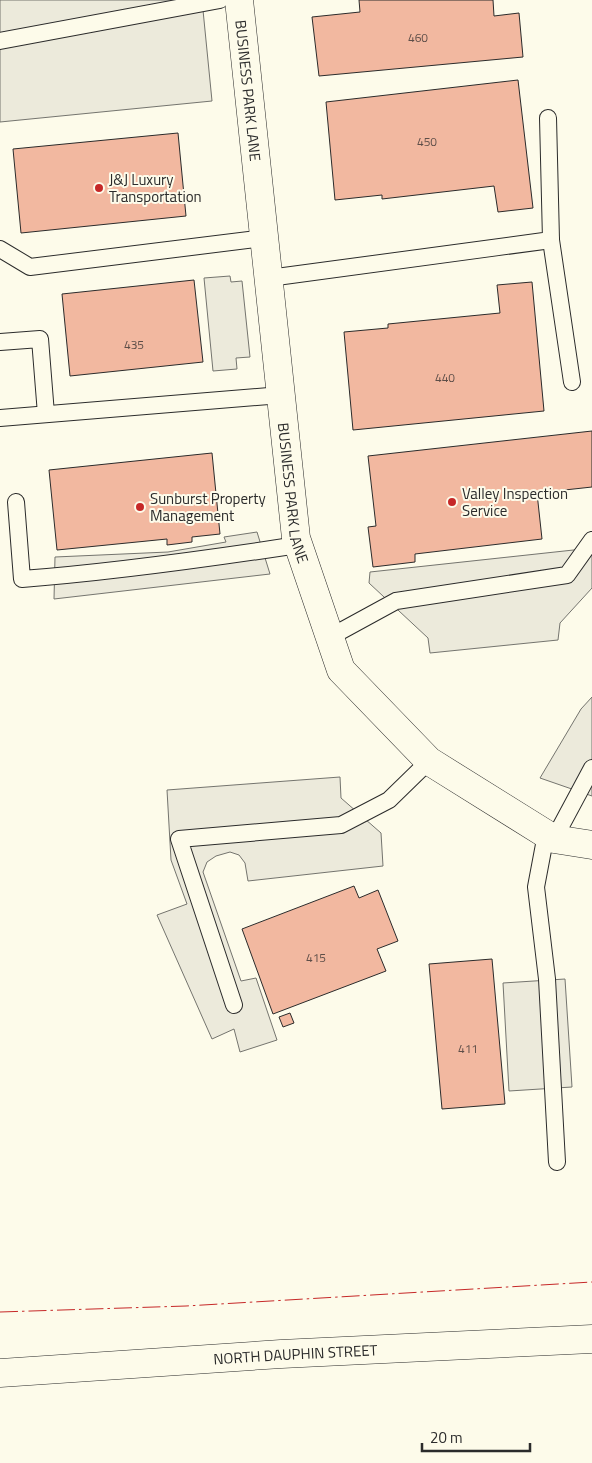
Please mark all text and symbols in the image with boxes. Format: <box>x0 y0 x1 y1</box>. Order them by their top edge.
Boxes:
street label: BUSINESS PARK LANE <box>230 19 267 162</box>
house number: 460 <box>408 28 428 47</box>
house number: 450 <box>417 132 437 151</box>
place label: J&J Luxury Transportation <box>109 168 202 208</box>
marker: J&J Luxury Transportation <box>93 182 105 194</box>
house number: 435 <box>124 335 144 354</box>
house number: 440 <box>435 368 455 387</box>
street label: BUSINESS PARK LANE <box>272 422 315 566</box>
place label: Valley Inspection Service <box>462 482 568 522</box>
place label: Sunburst Property Management <box>150 487 266 527</box>
marker: Valley Inspection Service <box>446 496 458 508</box>
marker: Sunburst Property Management <box>134 501 146 513</box>
house number: 415 <box>306 948 326 967</box>
house number: 411 <box>458 1039 478 1058</box>
street label: NORTH DAUPHIN STREET <box>213 1338 378 1370</box>
scale bar <box>422 1420 530 1452</box>
text: 20 m <box>430 1426 463 1449</box>

